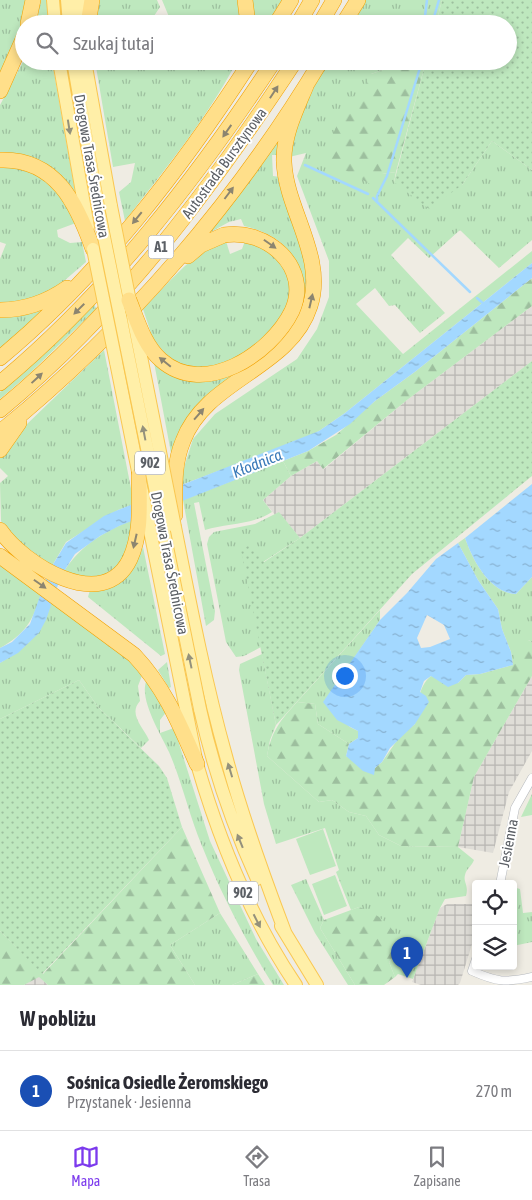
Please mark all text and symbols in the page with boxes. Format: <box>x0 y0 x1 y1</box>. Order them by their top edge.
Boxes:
search box <box>15 15 517 70</box>
icon: search <box>33 29 61 57</box>
text: Szukaj tutaj <box>73 32 155 54</box>
one-way arrow <box>270 86 279 99</box>
street label: Drogowa Trasa Średnicowa <box>71 93 113 239</box>
street label: Autostrada Bursztynowa <box>178 104 270 222</box>
one-way arrow <box>66 119 74 135</box>
one-way arrow <box>222 124 232 138</box>
one-way arrow <box>224 187 235 200</box>
one-way arrow <box>131 211 142 224</box>
road number: A1 <box>148 236 174 258</box>
one-way arrow <box>263 239 277 249</box>
one-way arrow <box>307 292 315 308</box>
one-way arrow <box>73 303 85 315</box>
one-way arrow <box>158 357 171 368</box>
one-way arrow <box>30 372 42 384</box>
one-way arrow <box>193 408 204 420</box>
one-way arrow <box>140 426 148 441</box>
water label: Kłodnica <box>230 445 285 481</box>
road number: 902 <box>135 452 165 474</box>
street label: Drogowa Trasa Średnicowa <box>148 490 192 636</box>
one-way arrow <box>131 534 139 549</box>
one-way arrow <box>33 579 46 590</box>
one-way arrow <box>186 654 194 669</box>
your location <box>332 663 358 689</box>
one-way arrow <box>225 763 233 778</box>
street label: Jesienna <box>495 817 521 869</box>
one-way arrow <box>236 834 243 849</box>
map controls <box>472 880 517 970</box>
button: locate <box>472 880 517 925</box>
road number: 902 <box>228 881 258 904</box>
one-way arrow <box>253 913 261 928</box>
button: layers <box>472 925 517 970</box>
pin: 1 <box>391 937 423 978</box>
text: W pobliżu <box>20 1006 96 1030</box>
text: Sośnica Osiedle Żeromskiego <box>67 1071 269 1093</box>
text: 1 <box>32 1082 40 1100</box>
text: 270 m <box>476 1082 512 1100</box>
text: Przystanek · Jesienna <box>67 1093 191 1111</box>
tab: Mapa <box>71 1143 100 1189</box>
tab: Trasa <box>243 1143 271 1189</box>
tab: Zapisane <box>413 1143 461 1189</box>

